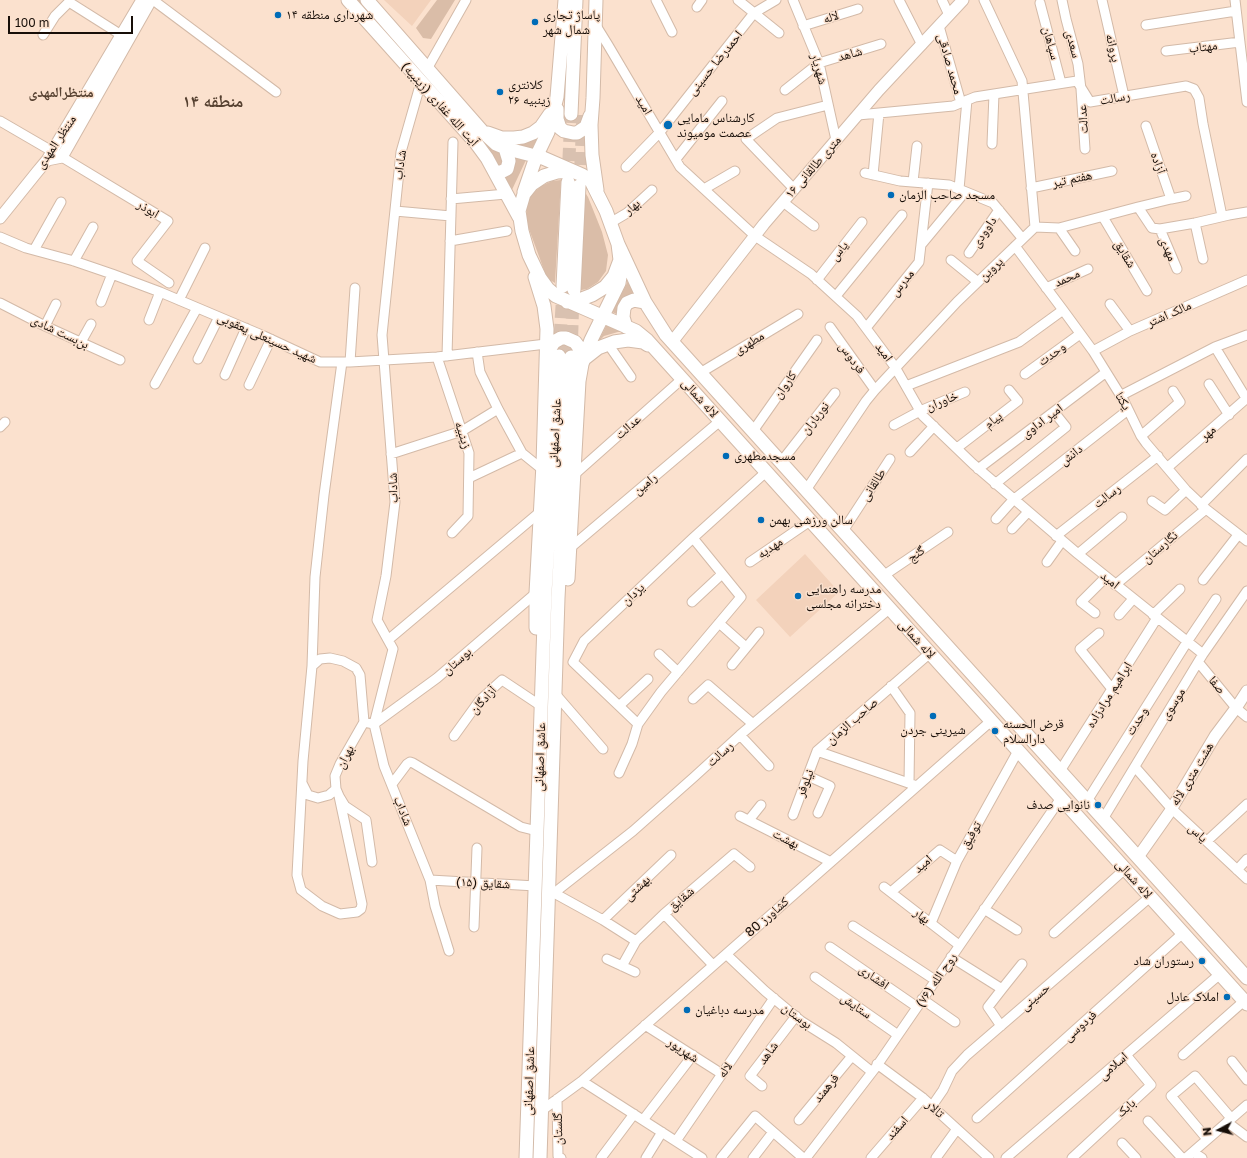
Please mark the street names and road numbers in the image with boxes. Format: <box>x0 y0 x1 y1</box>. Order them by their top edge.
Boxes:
street label: لاله <box>821 7 841 27</box>
street label: سپاهان <box>1039 25 1063 61</box>
street label: احمدرضا حسینی <box>684 27 746 99</box>
street label: سعدی <box>1062 28 1084 60</box>
street label: محمد صادقی <box>934 32 966 96</box>
street label: پروانه <box>1102 32 1124 64</box>
street label: مهتاب <box>1188 37 1218 57</box>
street label: شاهد <box>836 43 864 65</box>
street label: شهریار <box>807 52 831 86</box>
street label: آیت الله غفاری (زینبیه) <box>398 59 482 149</box>
street label: رسالت <box>1099 88 1131 108</box>
street label: امید <box>632 92 656 118</box>
street label: عدالت <box>1074 104 1092 134</box>
street label: منتظر المهدی <box>32 112 80 172</box>
street label: ۱۶ متری طالقانی <box>782 133 844 201</box>
street label: شاداب <box>390 149 410 181</box>
street label: آزاده <box>1147 150 1169 176</box>
street label: هفتم تیر <box>1050 167 1094 191</box>
street label: ابوذر <box>134 196 162 222</box>
street label: بهار <box>621 196 643 218</box>
street label: داوودی <box>968 214 1000 250</box>
street label: مهدی <box>1156 234 1180 264</box>
street label: شقایق <box>1111 237 1139 271</box>
street label: یاس <box>826 238 852 264</box>
street label: پروین <box>976 254 1006 284</box>
street label: مدرس <box>886 266 918 300</box>
street label: محمد <box>1052 266 1082 290</box>
street label: مالک اشتر <box>1144 297 1194 331</box>
street label: شهید حسینعلی یعقوبی <box>215 309 319 367</box>
street label: بن‌بست شادی <box>28 312 92 352</box>
street label: مطهری <box>731 328 767 358</box>
street label: فردوس <box>835 339 869 377</box>
street label: امید <box>872 339 896 365</box>
street label: وحدت <box>1035 339 1069 369</box>
street label: کاروان <box>770 368 800 402</box>
street label: لاله شمالی <box>678 375 722 421</box>
street label: خاوران <box>924 388 960 414</box>
street label: یکتا <box>1112 389 1134 413</box>
street label: عاشق اصفهانی <box>545 398 565 468</box>
street label: نورباران <box>797 399 833 437</box>
street label: امیر اداوی <box>1018 400 1066 442</box>
street label: پیام <box>981 408 1005 432</box>
street label: عدالت <box>612 412 644 442</box>
street label: زینبیه <box>451 419 475 451</box>
street label: مهر <box>1197 422 1219 444</box>
street label: دانش <box>1056 441 1086 469</box>
street label: طالقانی <box>857 466 889 504</box>
street label: رامین <box>630 470 660 498</box>
street label: شاداب <box>385 473 401 503</box>
street label: رسالت <box>1090 481 1124 511</box>
street label: نگارستان <box>1139 528 1181 566</box>
street label: مهدیه <box>754 534 786 562</box>
street label: گنج <box>904 543 928 565</box>
street label: امید <box>1097 568 1123 592</box>
street label: یزدان <box>618 579 648 609</box>
street label: لاله شمالی <box>895 616 939 662</box>
street label: بوستان <box>439 644 475 678</box>
street label: ابراهیم مرادزاده <box>1083 659 1135 731</box>
street label: صفا <box>1205 673 1229 697</box>
street label: آزادگان <box>466 683 500 717</box>
street label: موسوی <box>1157 685 1189 723</box>
street label: صاحب الزمان <box>823 694 881 748</box>
street label: وحدت <box>1122 704 1152 738</box>
street label: عاشق اصفهانی <box>531 722 549 792</box>
street label: رسالت <box>704 738 736 770</box>
street label: هشت متری لاله <box>1167 739 1217 809</box>
street label: بهران <box>332 743 358 771</box>
street label: نیلوفر <box>793 767 817 799</box>
street label: شاداب <box>390 794 416 828</box>
street label: توفیق <box>957 819 985 851</box>
street label: یاس <box>1185 820 1211 846</box>
street label: بهشت <box>770 826 802 852</box>
street label: امید <box>910 852 936 876</box>
street label: لاله شمالی <box>1112 856 1156 902</box>
street label: بهشتی <box>620 872 654 904</box>
street label: شقایق (۱۵) <box>455 874 511 892</box>
street label: شقایق <box>665 883 697 915</box>
street label: کشاورز 80 <box>742 894 792 940</box>
street label: بهار <box>911 905 933 927</box>
street label: روح الله (۷۶) <box>912 950 960 1010</box>
street label: افشاری <box>856 961 892 993</box>
street label: حسینی <box>1017 980 1053 1014</box>
street label: ستایش <box>838 990 874 1022</box>
street label: بوستان <box>779 1000 815 1032</box>
street label: فردوسی <box>1060 1007 1100 1045</box>
street label: شهریور <box>664 1034 702 1066</box>
street label: شاهد <box>754 1038 782 1068</box>
street label: عاشق اصفهانی <box>520 1046 538 1116</box>
street label: اسلامی <box>1095 1049 1131 1083</box>
street label: لاله <box>714 1059 736 1081</box>
street label: فرهمند <box>810 1070 842 1106</box>
street label: بابک <box>1113 1095 1139 1121</box>
street label: تالار <box>923 1097 947 1121</box>
street label: گلستان <box>550 1112 566 1146</box>
street label: اسفند <box>882 1113 912 1143</box>

